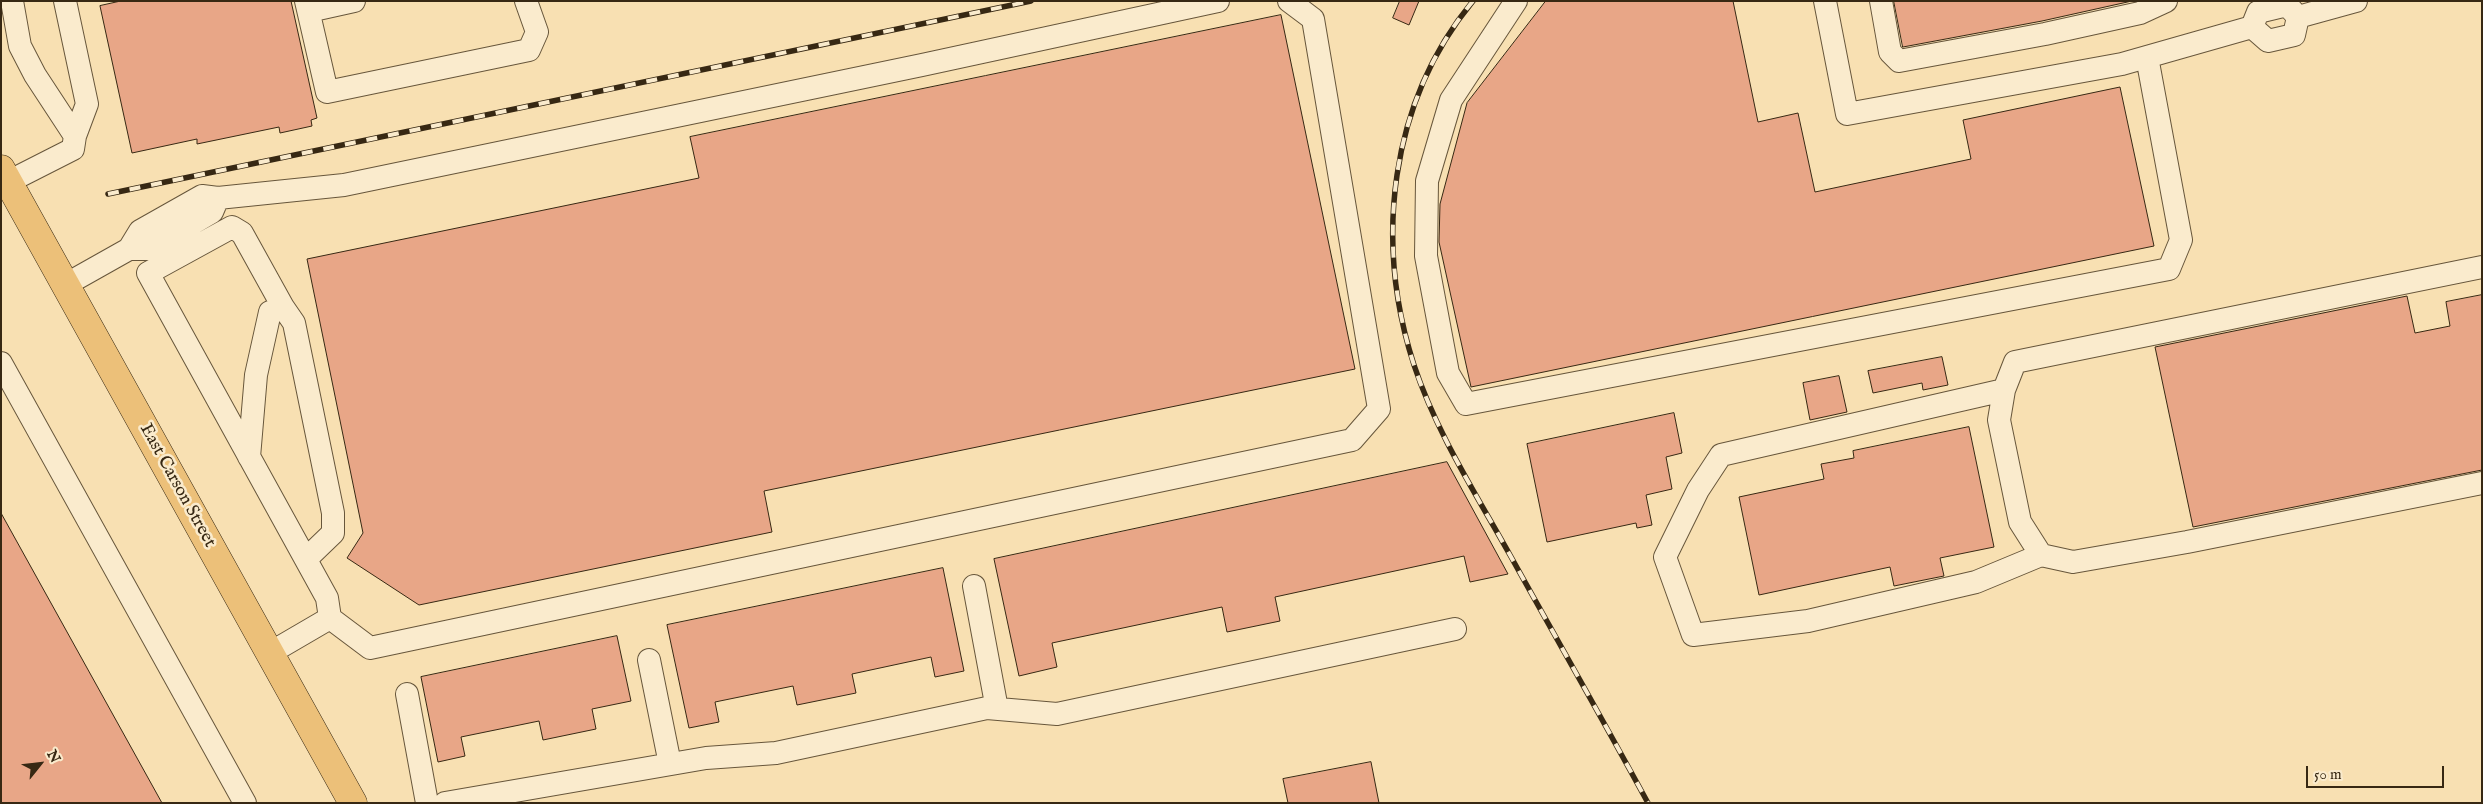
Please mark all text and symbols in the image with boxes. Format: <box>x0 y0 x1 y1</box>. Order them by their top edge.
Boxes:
street label: East Carson Street <box>134 420 220 552</box>
north arrow <box>15 739 65 789</box>
text: N <box>42 747 64 766</box>
scale bar <box>2308 756 2446 788</box>
text: 50 m <box>2314 765 2342 784</box>

